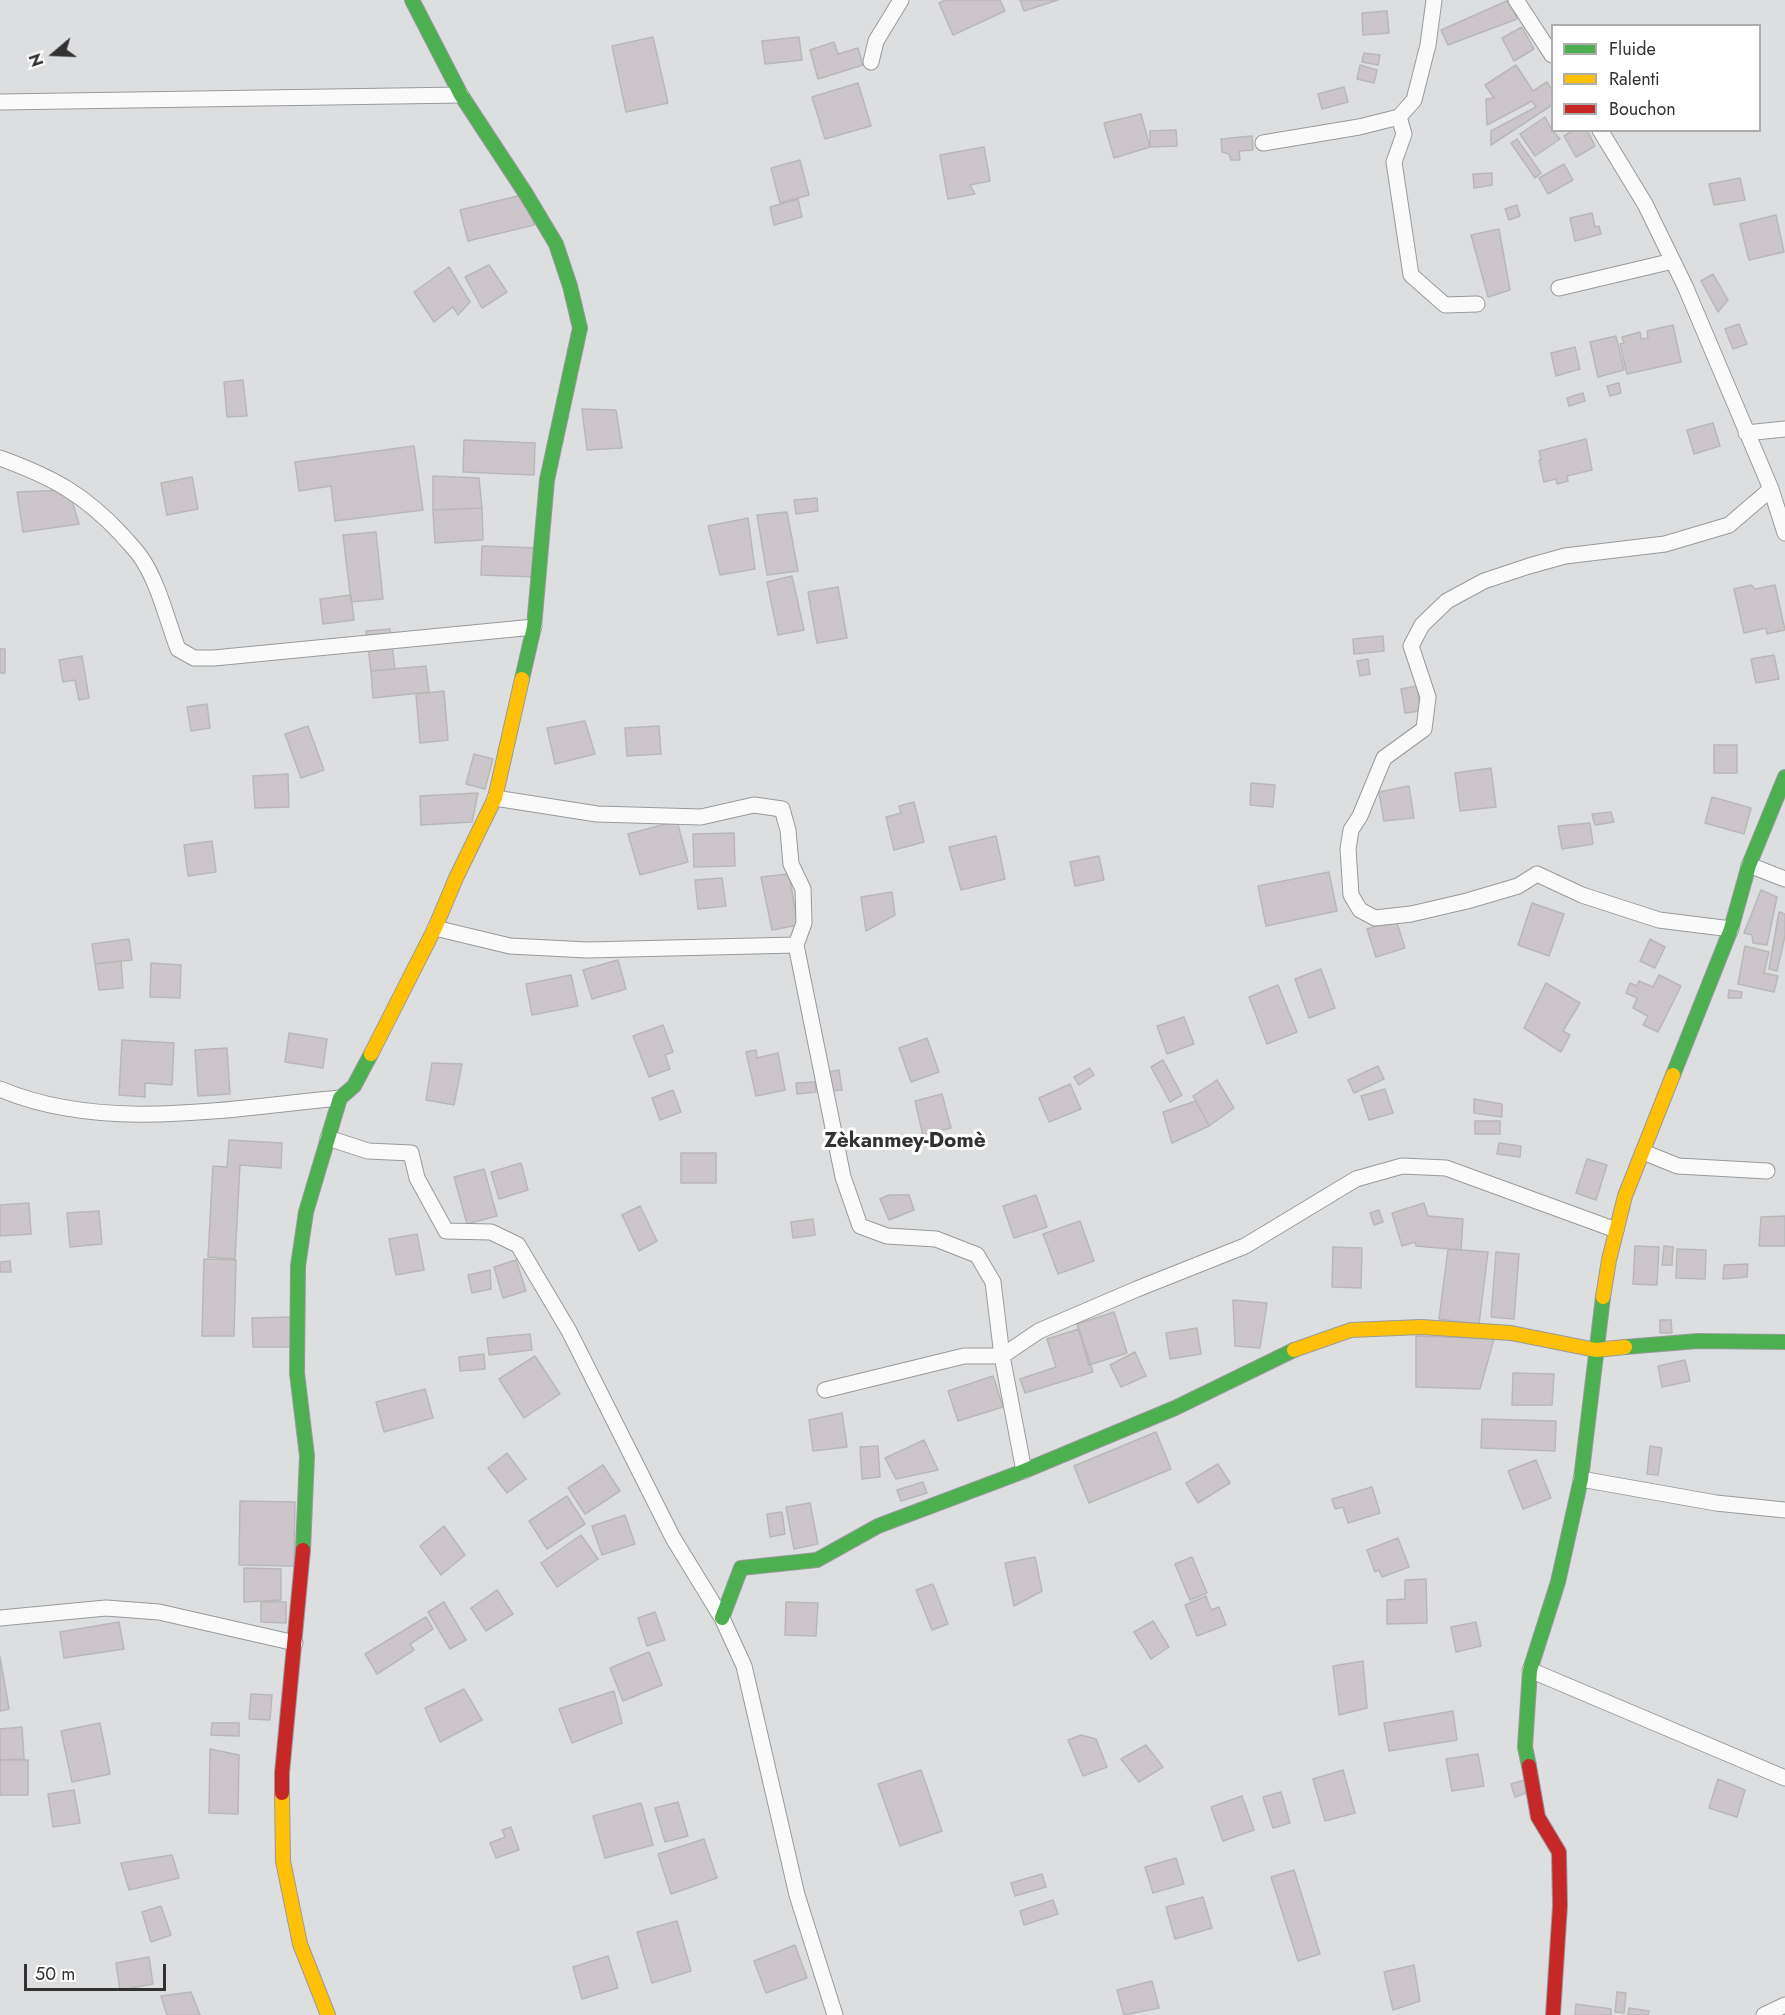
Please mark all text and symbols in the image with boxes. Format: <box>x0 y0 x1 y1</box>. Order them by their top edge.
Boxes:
north arrow <box>24 24 84 84</box>
legend <box>1551 24 1761 132</box>
text: Fluide <box>1609 36 1656 62</box>
text: N <box>24 50 49 70</box>
text: Ralenti <box>1609 66 1660 92</box>
text: Bouchon <box>1609 96 1676 122</box>
district label: Zèkanmey-Domè <box>824 1129 986 1155</box>
scale bar <box>27 1952 170 1990</box>
text: 50 m <box>35 1961 75 1987</box>

